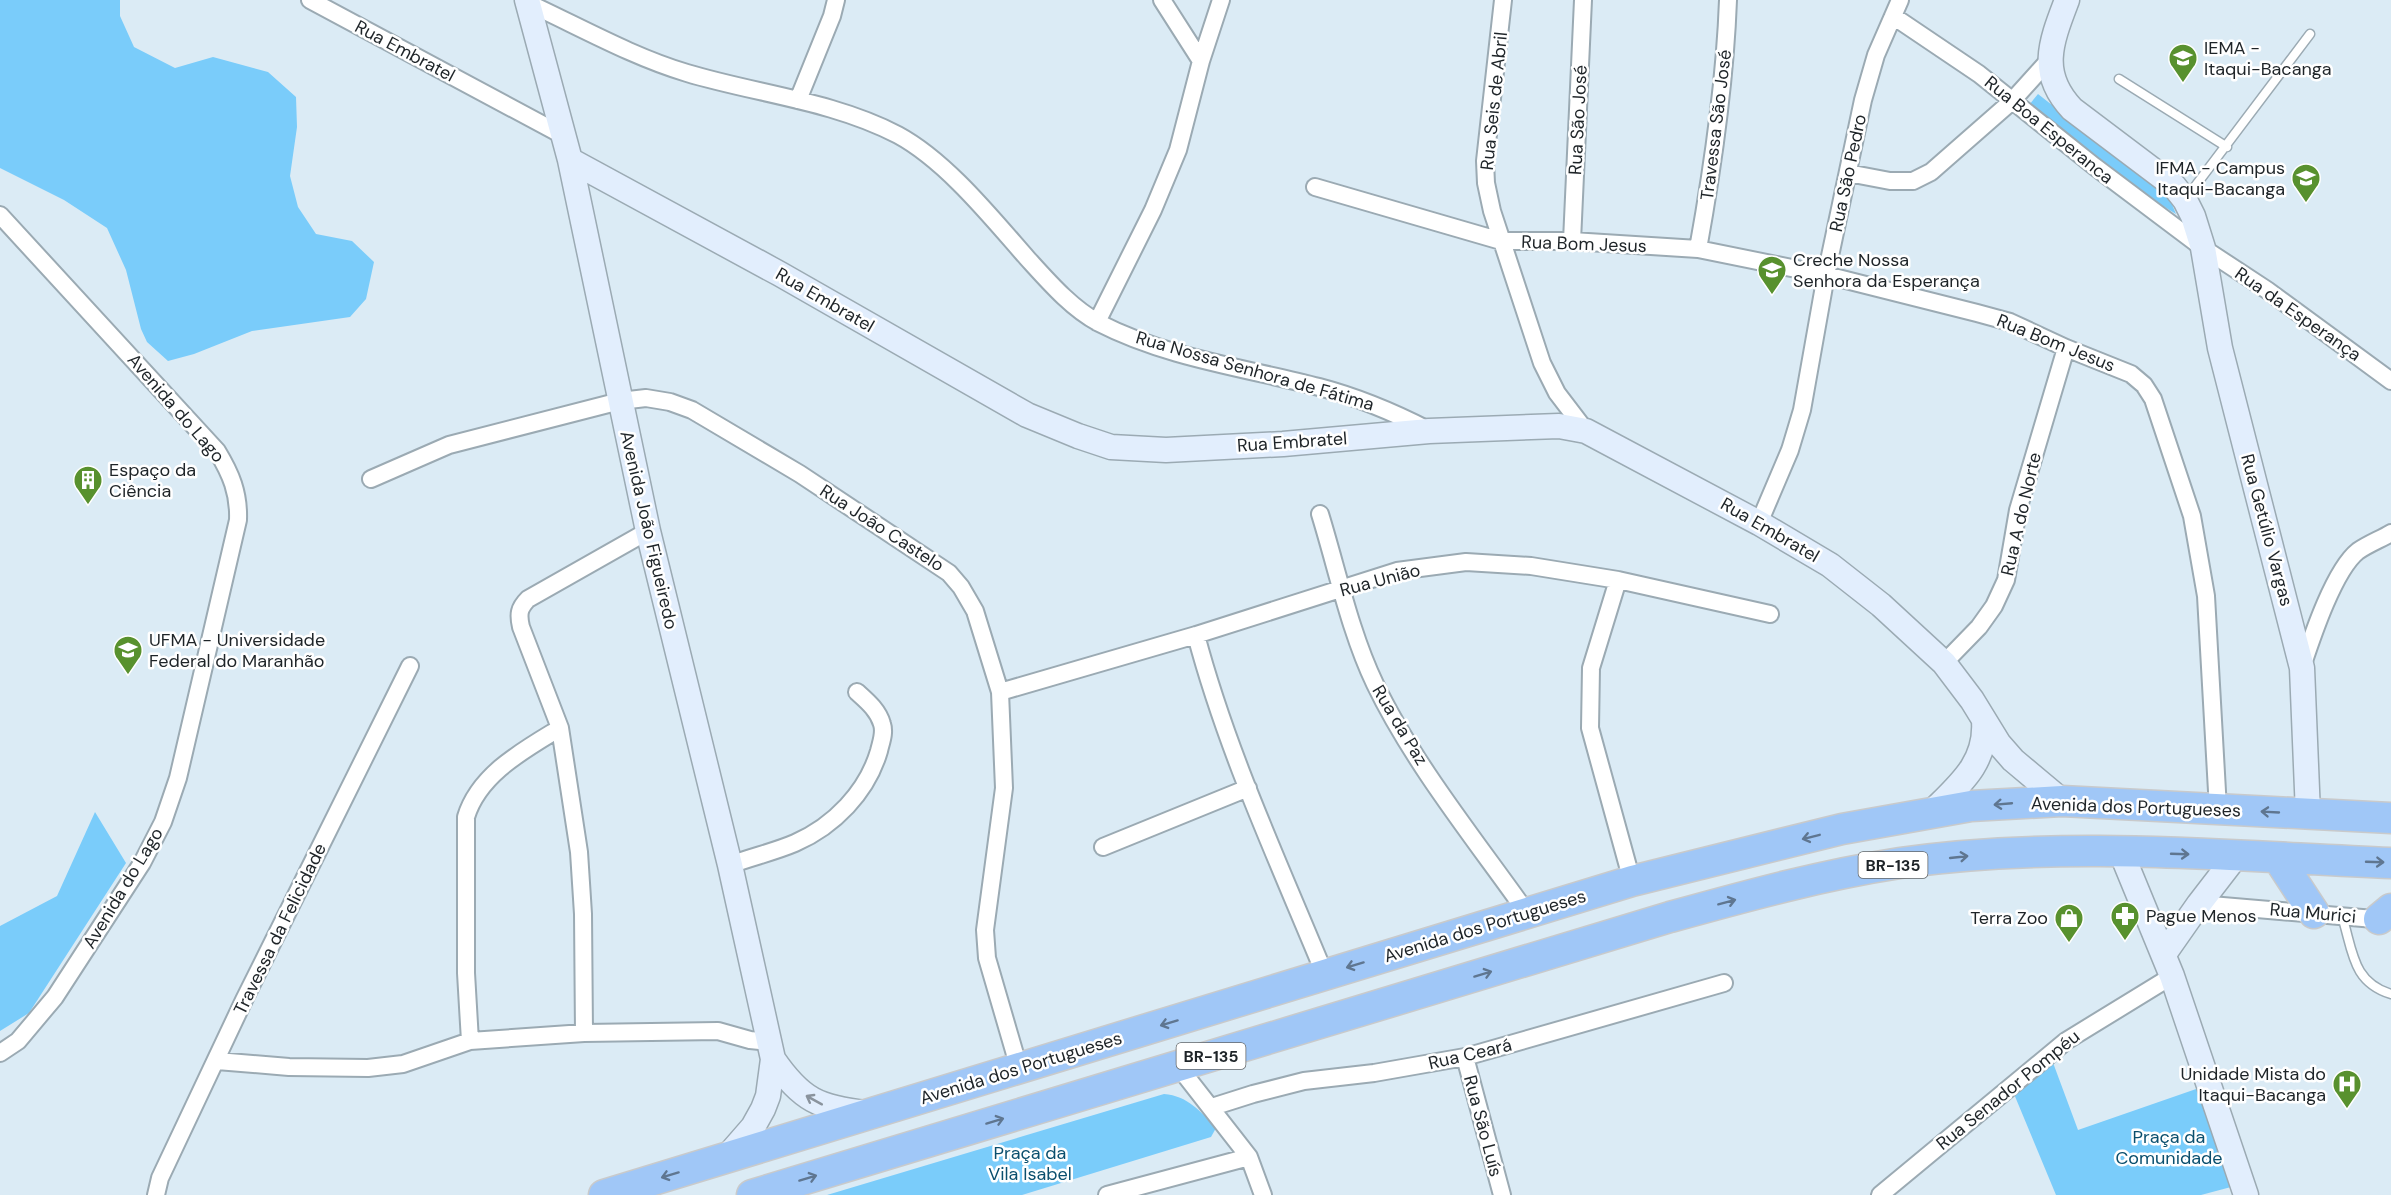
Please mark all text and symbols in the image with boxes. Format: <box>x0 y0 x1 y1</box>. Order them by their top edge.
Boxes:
street label: Rua Embratel <box>351 15 459 87</box>
street label: Rua Seis de Abril <box>1475 31 1513 171</box>
place label: IEMA - Itaqui-Bacanga <box>2204 36 2332 81</box>
school or university icon: IEMA - Itaqui-Bacanga <box>2167 42 2199 84</box>
street label: Travessa São José <box>1695 48 1737 202</box>
street label: Rua São José <box>1563 64 1593 176</box>
street label: Rua Boa Esperanca <box>1980 71 2118 189</box>
street label: Rua São Pedro <box>1824 112 1872 234</box>
place label: IFMA - Campus Itaqui-Bacanga <box>2155 156 2285 201</box>
school or university icon: IFMA - Campus Itaqui-Bacanga <box>2290 162 2322 204</box>
street label: Rua Bom Jesus <box>1521 230 1647 258</box>
place label: Creche Nossa Senhora da Esperança <box>1793 248 1980 293</box>
school or university icon: Creche Nossa Senhora da Esperança <box>1756 254 1788 296</box>
street label: Rua da Esperança <box>2230 261 2366 367</box>
street label: Rua Embratel <box>771 262 879 338</box>
street label: Rua Bom Jesus <box>1993 308 2119 378</box>
street label: Rua Nossa Senhora de Fátima <box>1133 325 1377 417</box>
street label: Avenida do Lago <box>122 348 230 468</box>
street label: Rua Embratel <box>1236 426 1348 458</box>
street label: Avenida João Figueiredo <box>614 428 684 632</box>
street label: Rua A do Norte <box>1995 450 2047 578</box>
street label: Rua Getúlio Vargas <box>2235 451 2299 609</box>
place label: Espaço da Ciência <box>109 458 196 503</box>
building icon: Espaço da Ciência <box>72 464 104 506</box>
street label: Rua João Castelo <box>815 479 949 577</box>
street label: Rua Embratel <box>1716 492 1824 568</box>
street label: Rua União <box>1337 558 1423 602</box>
place label: UFMA - Universidade Federal do Maranhão <box>149 628 325 673</box>
school or university icon: UFMA - Universidade Federal do Maranhão <box>112 634 144 676</box>
street label: Rua da Paz <box>1367 680 1433 770</box>
street label: Avenida dos Portugueses <box>2031 791 2241 823</box>
one-way arrow <box>1994 799 2014 810</box>
one-way arrow <box>2260 806 2280 817</box>
street label: Avenida do Lago <box>77 823 169 953</box>
one-way arrow <box>1802 831 1821 843</box>
street label: Travessa da Felicidade <box>228 839 332 1019</box>
one-way arrow <box>2169 849 2189 860</box>
one-way arrow <box>1948 851 1968 862</box>
road number: BR-135 <box>1858 852 1928 878</box>
one-way arrow <box>2364 857 2384 868</box>
street label: Avenida dos Portugueses <box>1381 884 1589 968</box>
one-way arrow <box>1717 895 1736 907</box>
street label: Rua Murici <box>2269 897 2357 929</box>
pharmacy icon: Pague Menos <box>2109 900 2141 942</box>
shop icon: Terra Zoo <box>2053 902 2085 944</box>
place label: Pague Menos <box>2146 904 2257 928</box>
place label: Terra Zoo <box>1970 906 2048 930</box>
one-way arrow <box>1346 960 1365 971</box>
one-way arrow <box>1473 968 1492 979</box>
one-way arrow <box>1160 1018 1179 1029</box>
street label: Rua Senador Pompéu <box>1931 1025 2085 1155</box>
street label: Avenida dos Portugueses <box>917 1026 1125 1110</box>
street label: Rua Ceará <box>1426 1033 1514 1075</box>
road number: BR-135 <box>1176 1043 1246 1069</box>
place label: Unidade Mista do Itaqui-Bacanga <box>2180 1062 2326 1107</box>
hospital icon: Unidade Mista do Itaqui-Bacanga <box>2331 1068 2363 1110</box>
street label: Rua São Luís <box>1458 1073 1508 1179</box>
one-way arrow <box>806 1094 823 1106</box>
one-way arrow <box>985 1115 1004 1126</box>
park label: Praça da Comunidade <box>2115 1125 2223 1170</box>
park label: Praça da Vila Isabel <box>988 1141 1072 1186</box>
one-way arrow <box>661 1170 680 1181</box>
one-way arrow <box>799 1172 818 1183</box>

